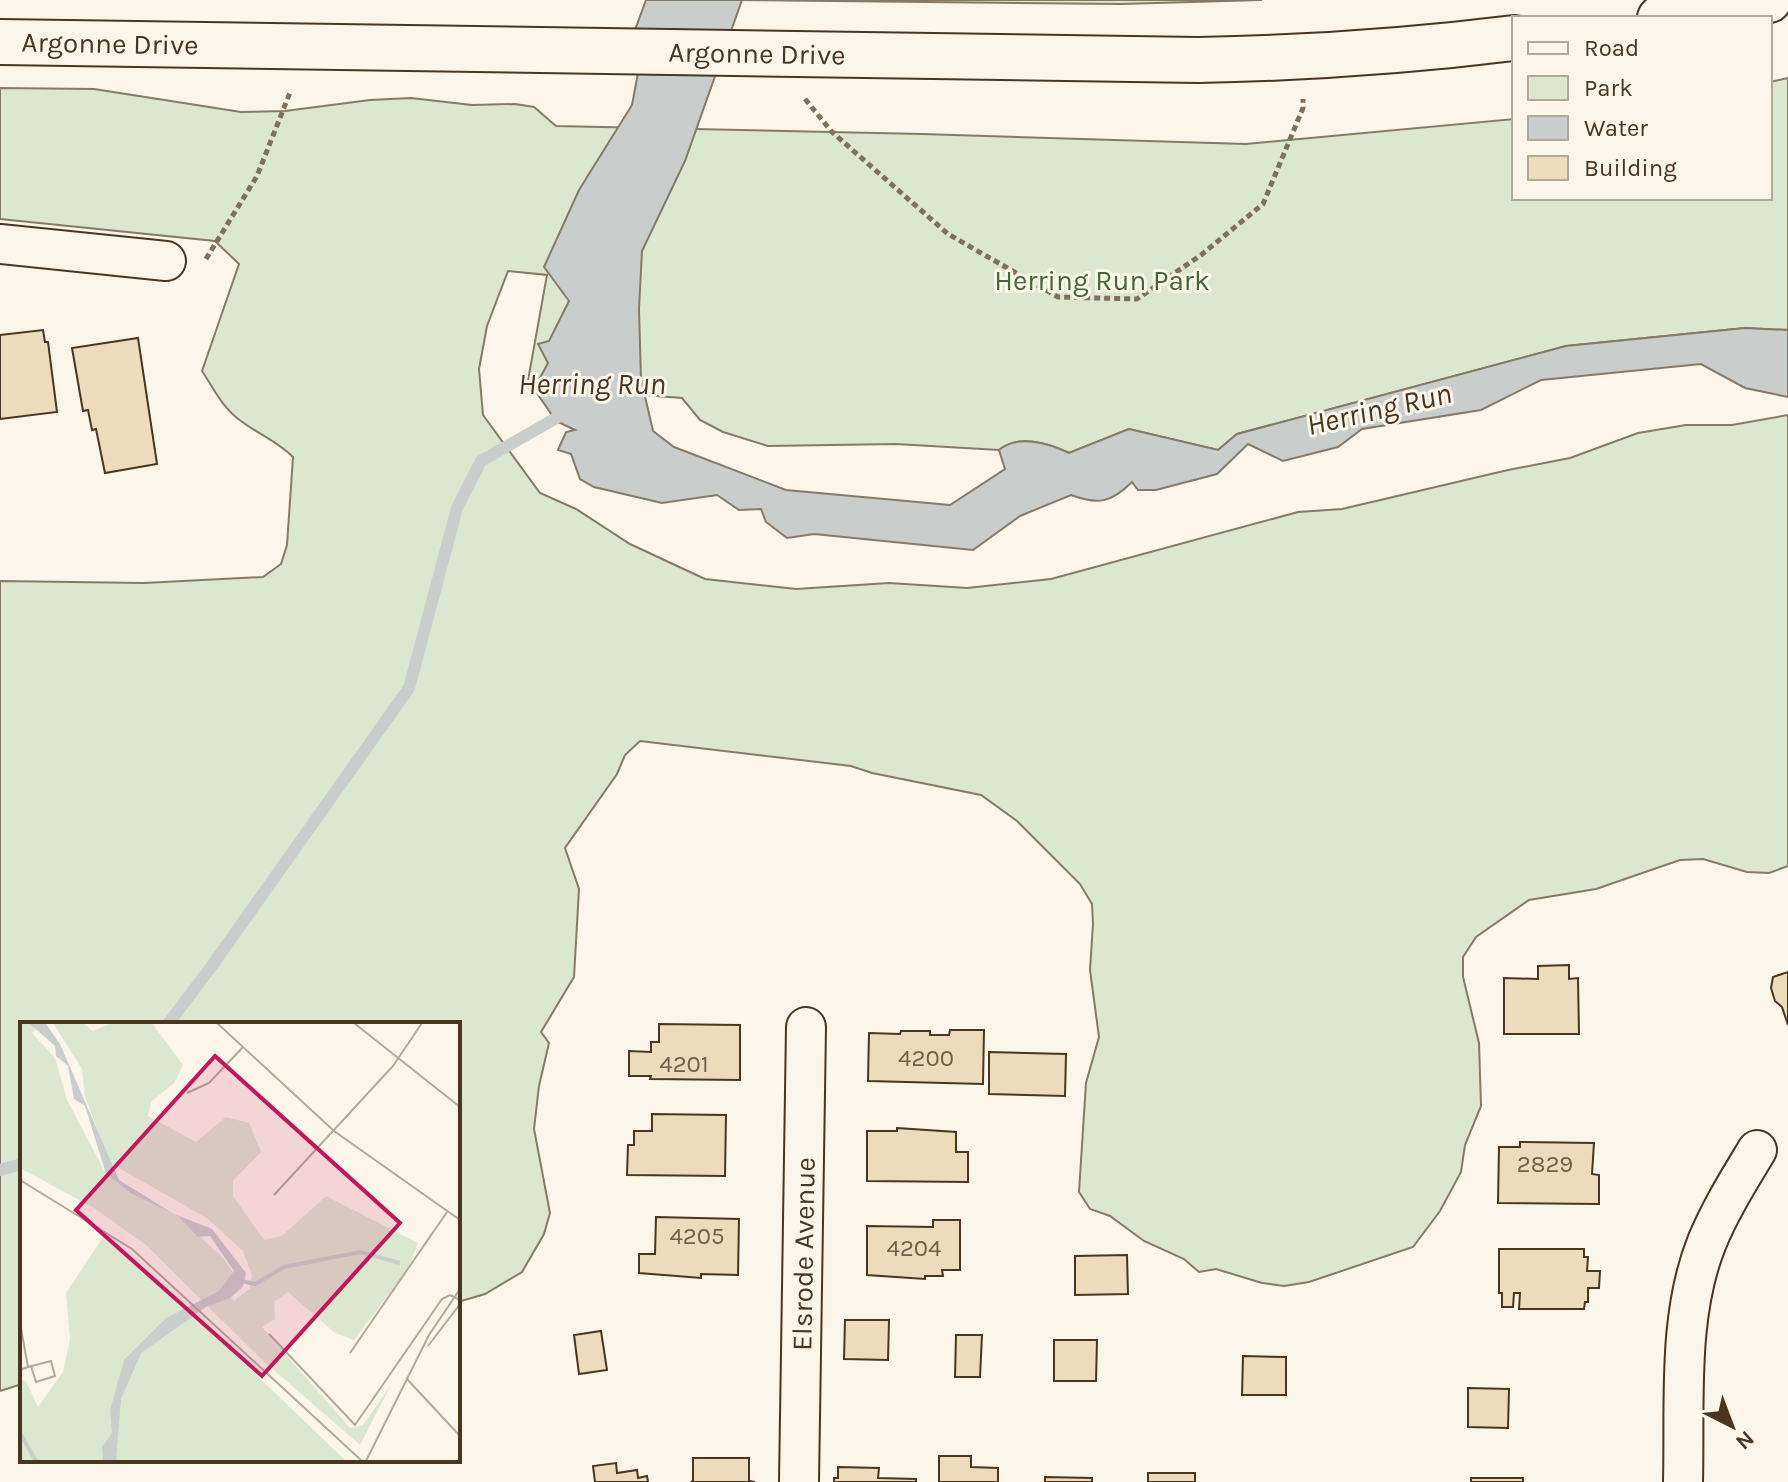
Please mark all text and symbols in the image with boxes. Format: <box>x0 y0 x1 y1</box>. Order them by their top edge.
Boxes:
legend <box>1512 16 1772 200</box>
street label: Argonne Drive <box>21 25 199 62</box>
text: Road <box>1584 34 1639 62</box>
street label: Argonne Drive <box>668 35 846 72</box>
text: Park <box>1584 74 1633 102</box>
text: Water <box>1584 114 1648 142</box>
text: Building <box>1584 154 1677 182</box>
park label: Herring Run Park <box>994 264 1210 297</box>
water label: Herring Run <box>518 366 666 402</box>
water label: Herring Run <box>1303 375 1455 443</box>
inset map <box>20 1022 460 1462</box>
house number: 4200 <box>898 1044 954 1072</box>
house number: 4201 <box>659 1050 709 1078</box>
house number: 2829 <box>1517 1150 1573 1178</box>
street label: Elsrode Avenue <box>785 1157 822 1351</box>
house number: 4205 <box>669 1222 725 1250</box>
house number: 4204 <box>887 1234 941 1262</box>
north arrow <box>1692 1386 1772 1466</box>
text: N <box>1730 1425 1759 1455</box>

